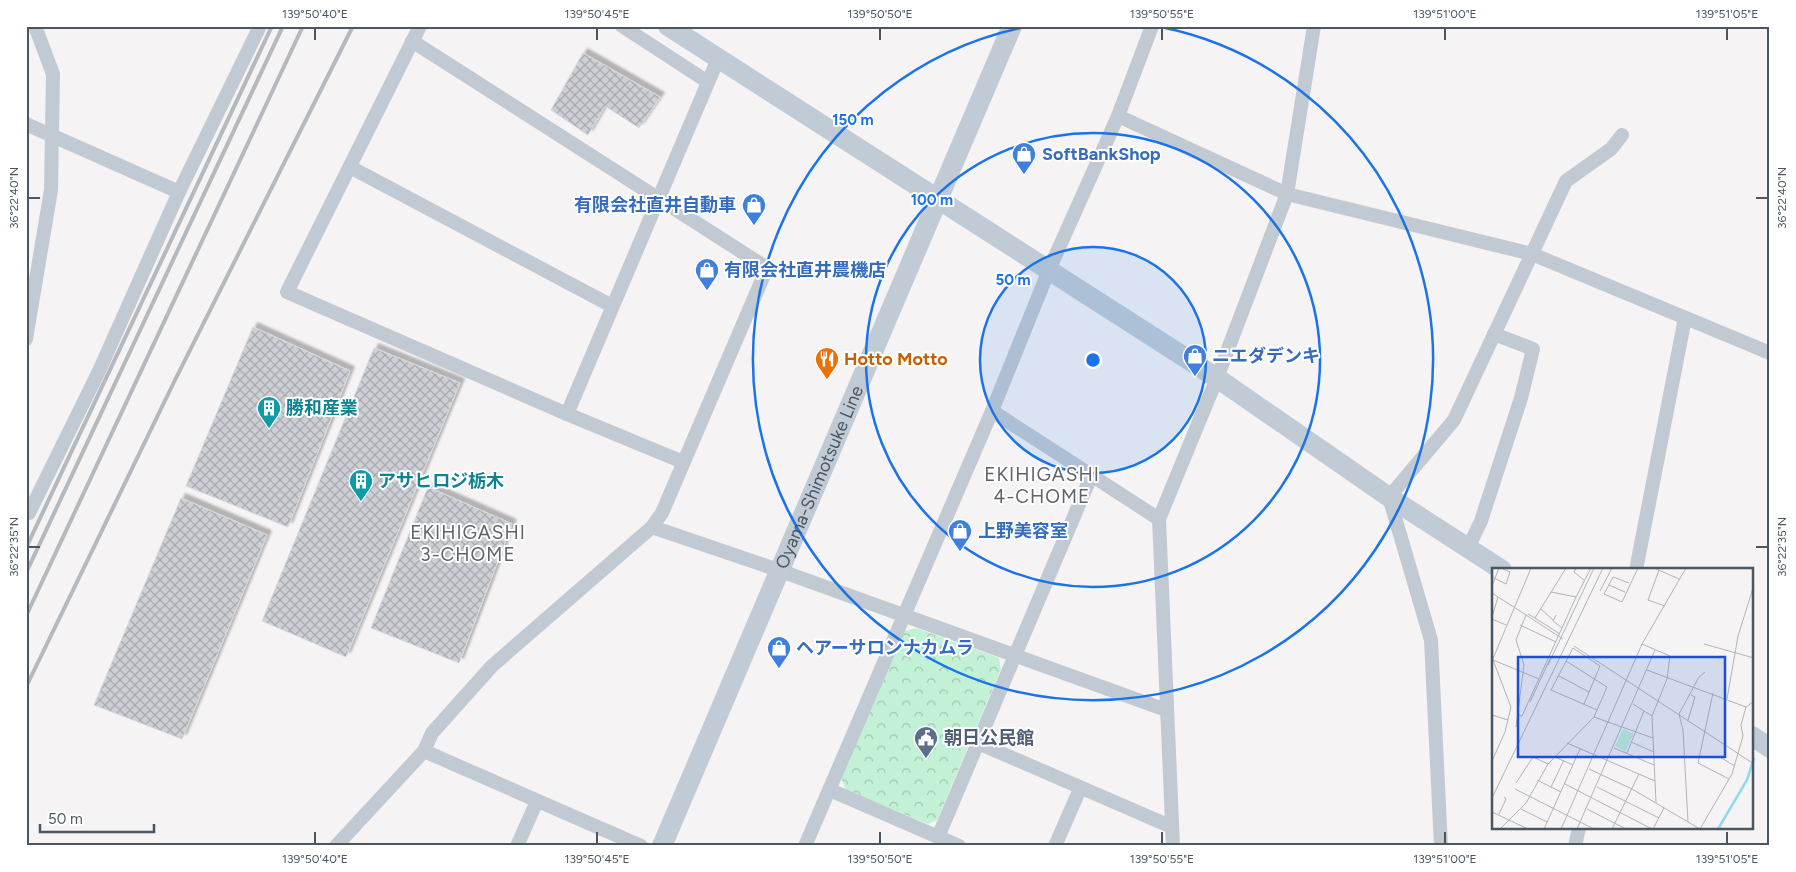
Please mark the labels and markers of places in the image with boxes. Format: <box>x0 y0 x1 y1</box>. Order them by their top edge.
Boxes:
shop icon: SoftBankShop <box>1011 141 1037 175</box>
place label: SoftBankShop <box>1042 143 1161 165</box>
shop icon: 有限会社直井自動車 <box>741 192 767 226</box>
place label: 有限会社直井自動車 <box>574 194 736 216</box>
shop icon: 有限会社直井農機店 <box>694 257 720 291</box>
place label: 有限会社直井農機店 <box>724 259 886 281</box>
shop icon: ニエダデンキ <box>1182 343 1208 377</box>
place label: ニエダデンキ <box>1212 345 1320 367</box>
restaurant icon: Hotto Motto <box>814 346 840 380</box>
place label: Hotto Motto <box>844 348 948 370</box>
centre of rings <box>1084 351 1102 369</box>
building icon: 勝和産業 <box>256 395 282 429</box>
place label: 勝和産業 <box>286 397 358 419</box>
building icon: アサヒロジ栃木 <box>348 468 374 502</box>
place label: アサヒロジ栃木 <box>378 470 504 492</box>
shop icon: 上野美容室 <box>947 518 973 552</box>
place label: 上野美容室 <box>978 520 1068 542</box>
shop icon: ヘアーサロンナカムラ <box>766 635 792 669</box>
place label: ヘアーサロンナカムラ <box>796 637 974 659</box>
public building icon: 朝日公民館 <box>913 725 939 759</box>
place label: 朝日公民館 <box>944 727 1034 749</box>

